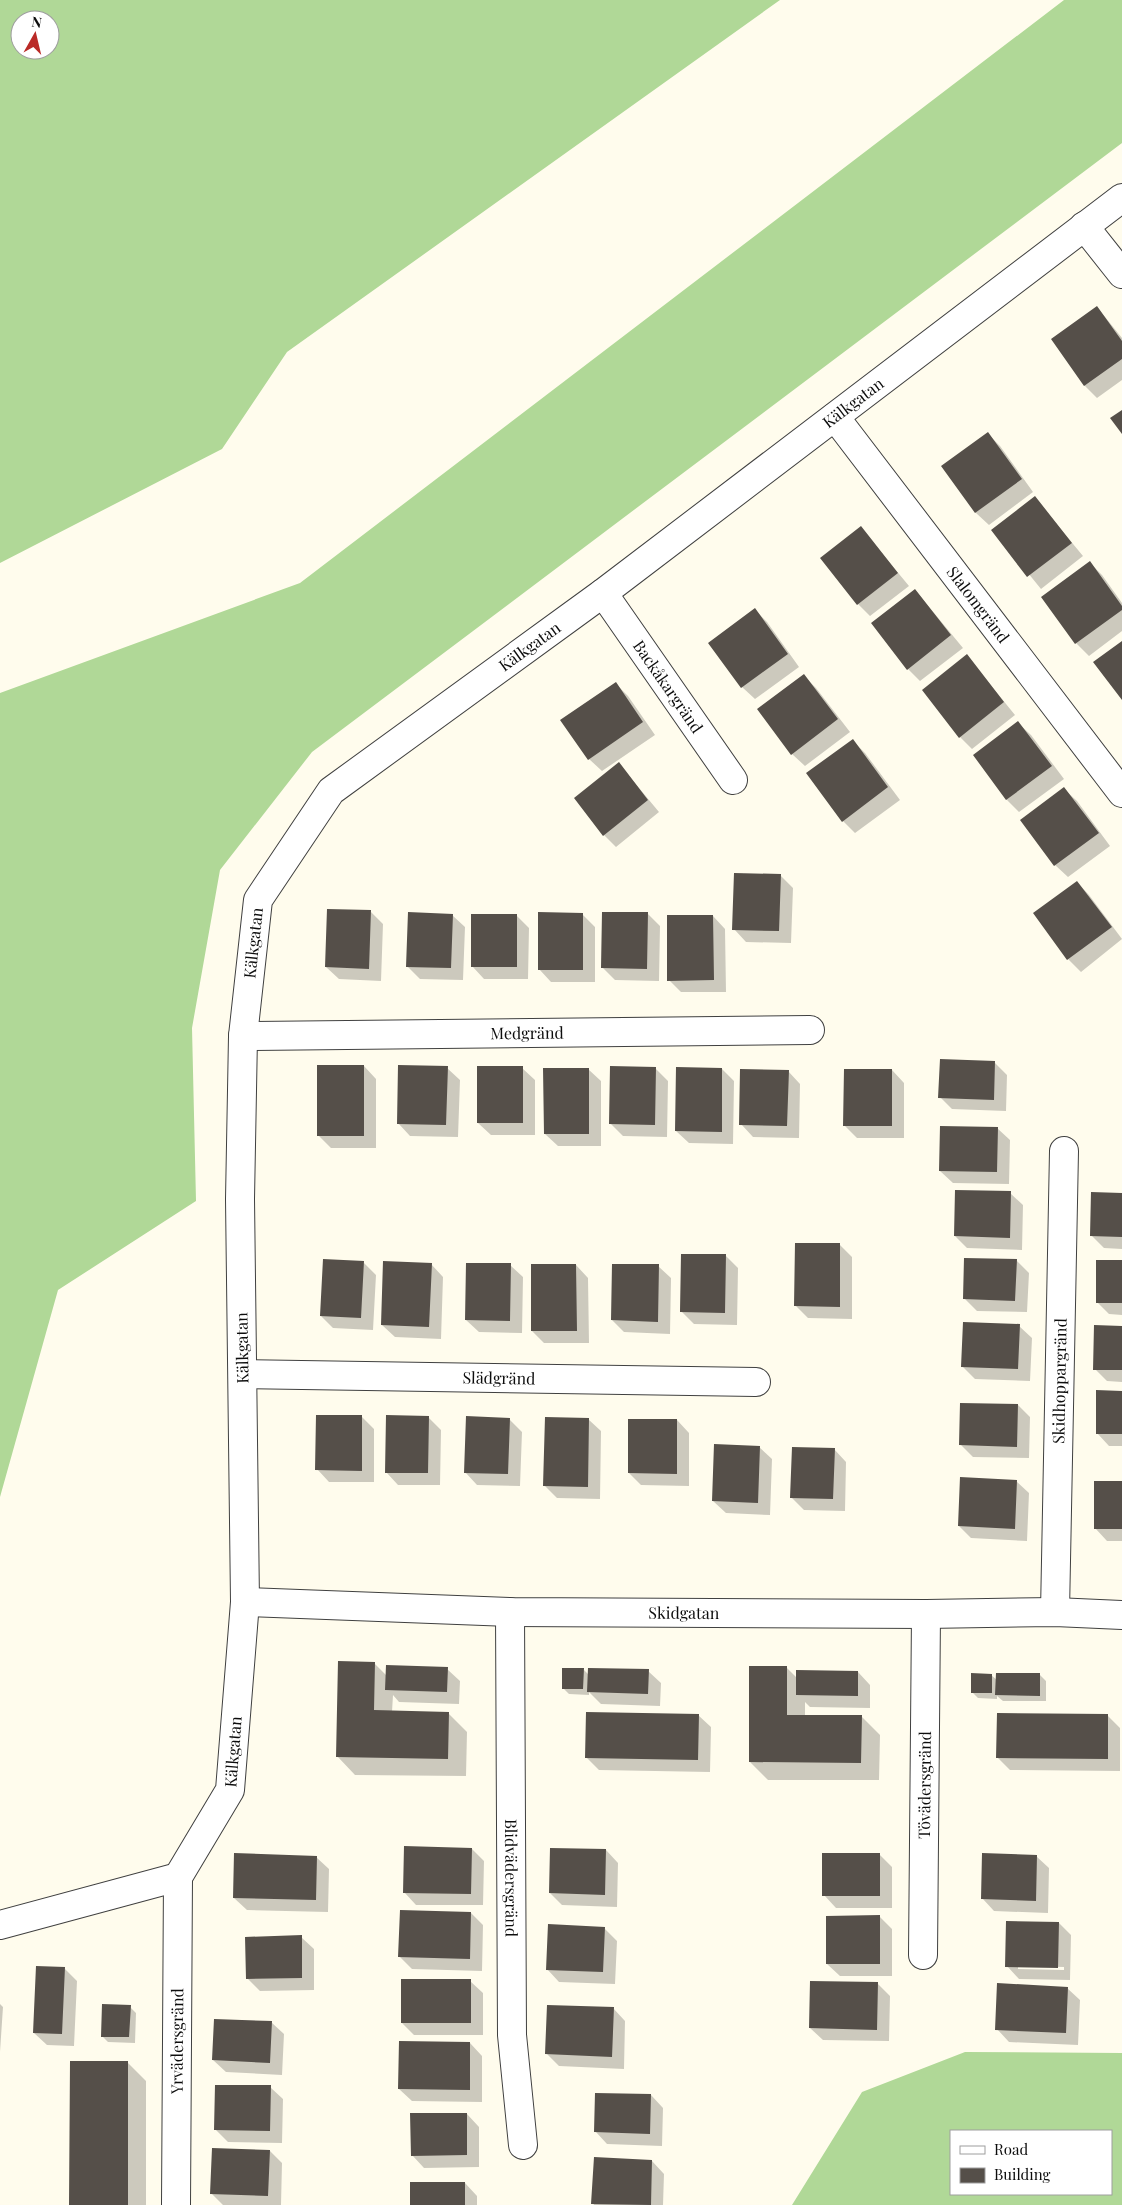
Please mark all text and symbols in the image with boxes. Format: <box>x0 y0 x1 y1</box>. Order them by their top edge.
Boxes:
north arrow <box>10 10 60 60</box>
text: N <box>31 12 43 32</box>
street label: Kälkgatan <box>818 372 888 432</box>
street label: Slalomgränd <box>943 562 1014 647</box>
street label: Kälkgatan <box>494 616 565 676</box>
street label: Backåkargränd <box>629 636 708 737</box>
street label: Kälkgatan <box>238 906 267 979</box>
street label: Medgränd <box>490 1022 564 1043</box>
street label: Kälkgatan <box>230 1312 253 1384</box>
street label: Skidhoppargränd <box>1047 1318 1071 1444</box>
street label: Slädgränd <box>462 1366 536 1389</box>
street label: Skidgatan <box>648 1602 720 1623</box>
street label: Kälkgatan <box>219 1715 246 1788</box>
street label: Tövädersgränd <box>913 1731 935 1839</box>
street label: Blidvädersgränd <box>501 1819 523 1937</box>
street label: Yrvädersgränd <box>166 1988 187 2095</box>
legend <box>950 2130 1112 2195</box>
text: Road <box>994 2139 1028 2159</box>
text: Building <box>994 2164 1051 2184</box>

